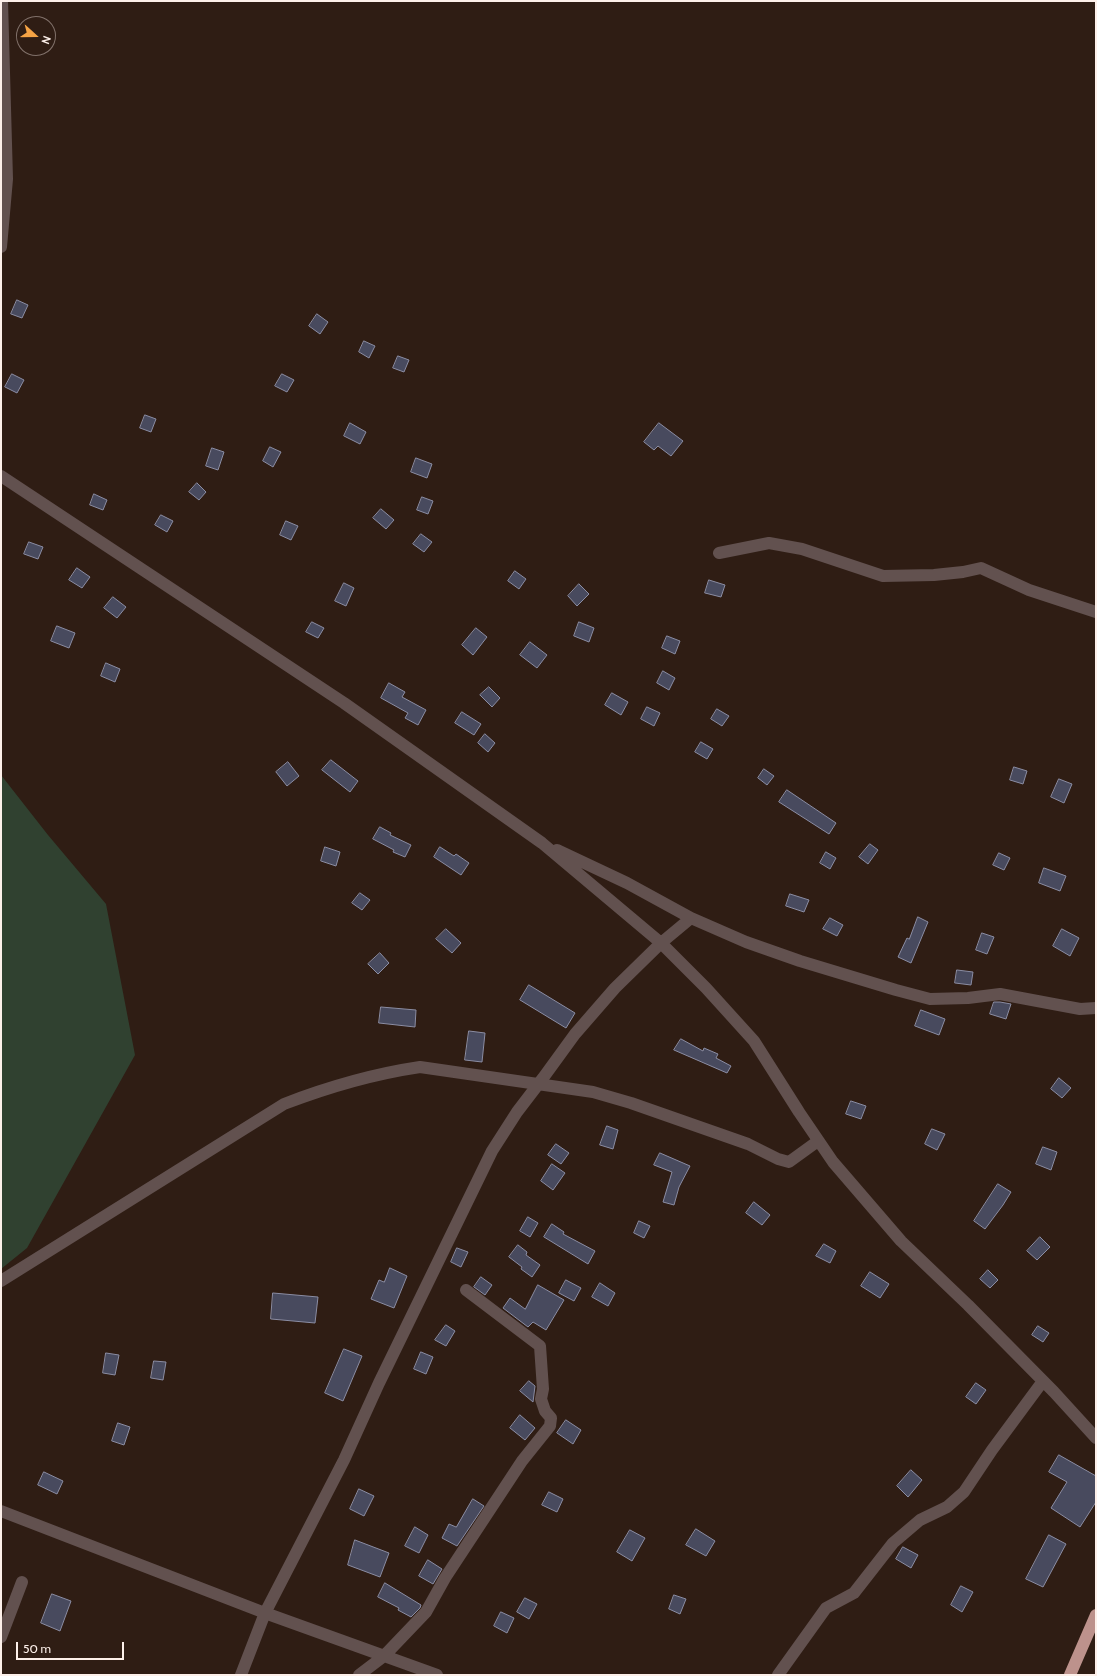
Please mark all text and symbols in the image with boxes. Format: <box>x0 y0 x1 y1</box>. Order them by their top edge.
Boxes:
north arrow <box>16 16 56 56</box>
text: N <box>38 34 54 46</box>
scale bar <box>18 1634 126 1660</box>
text: 50 m <box>23 1641 51 1656</box>

